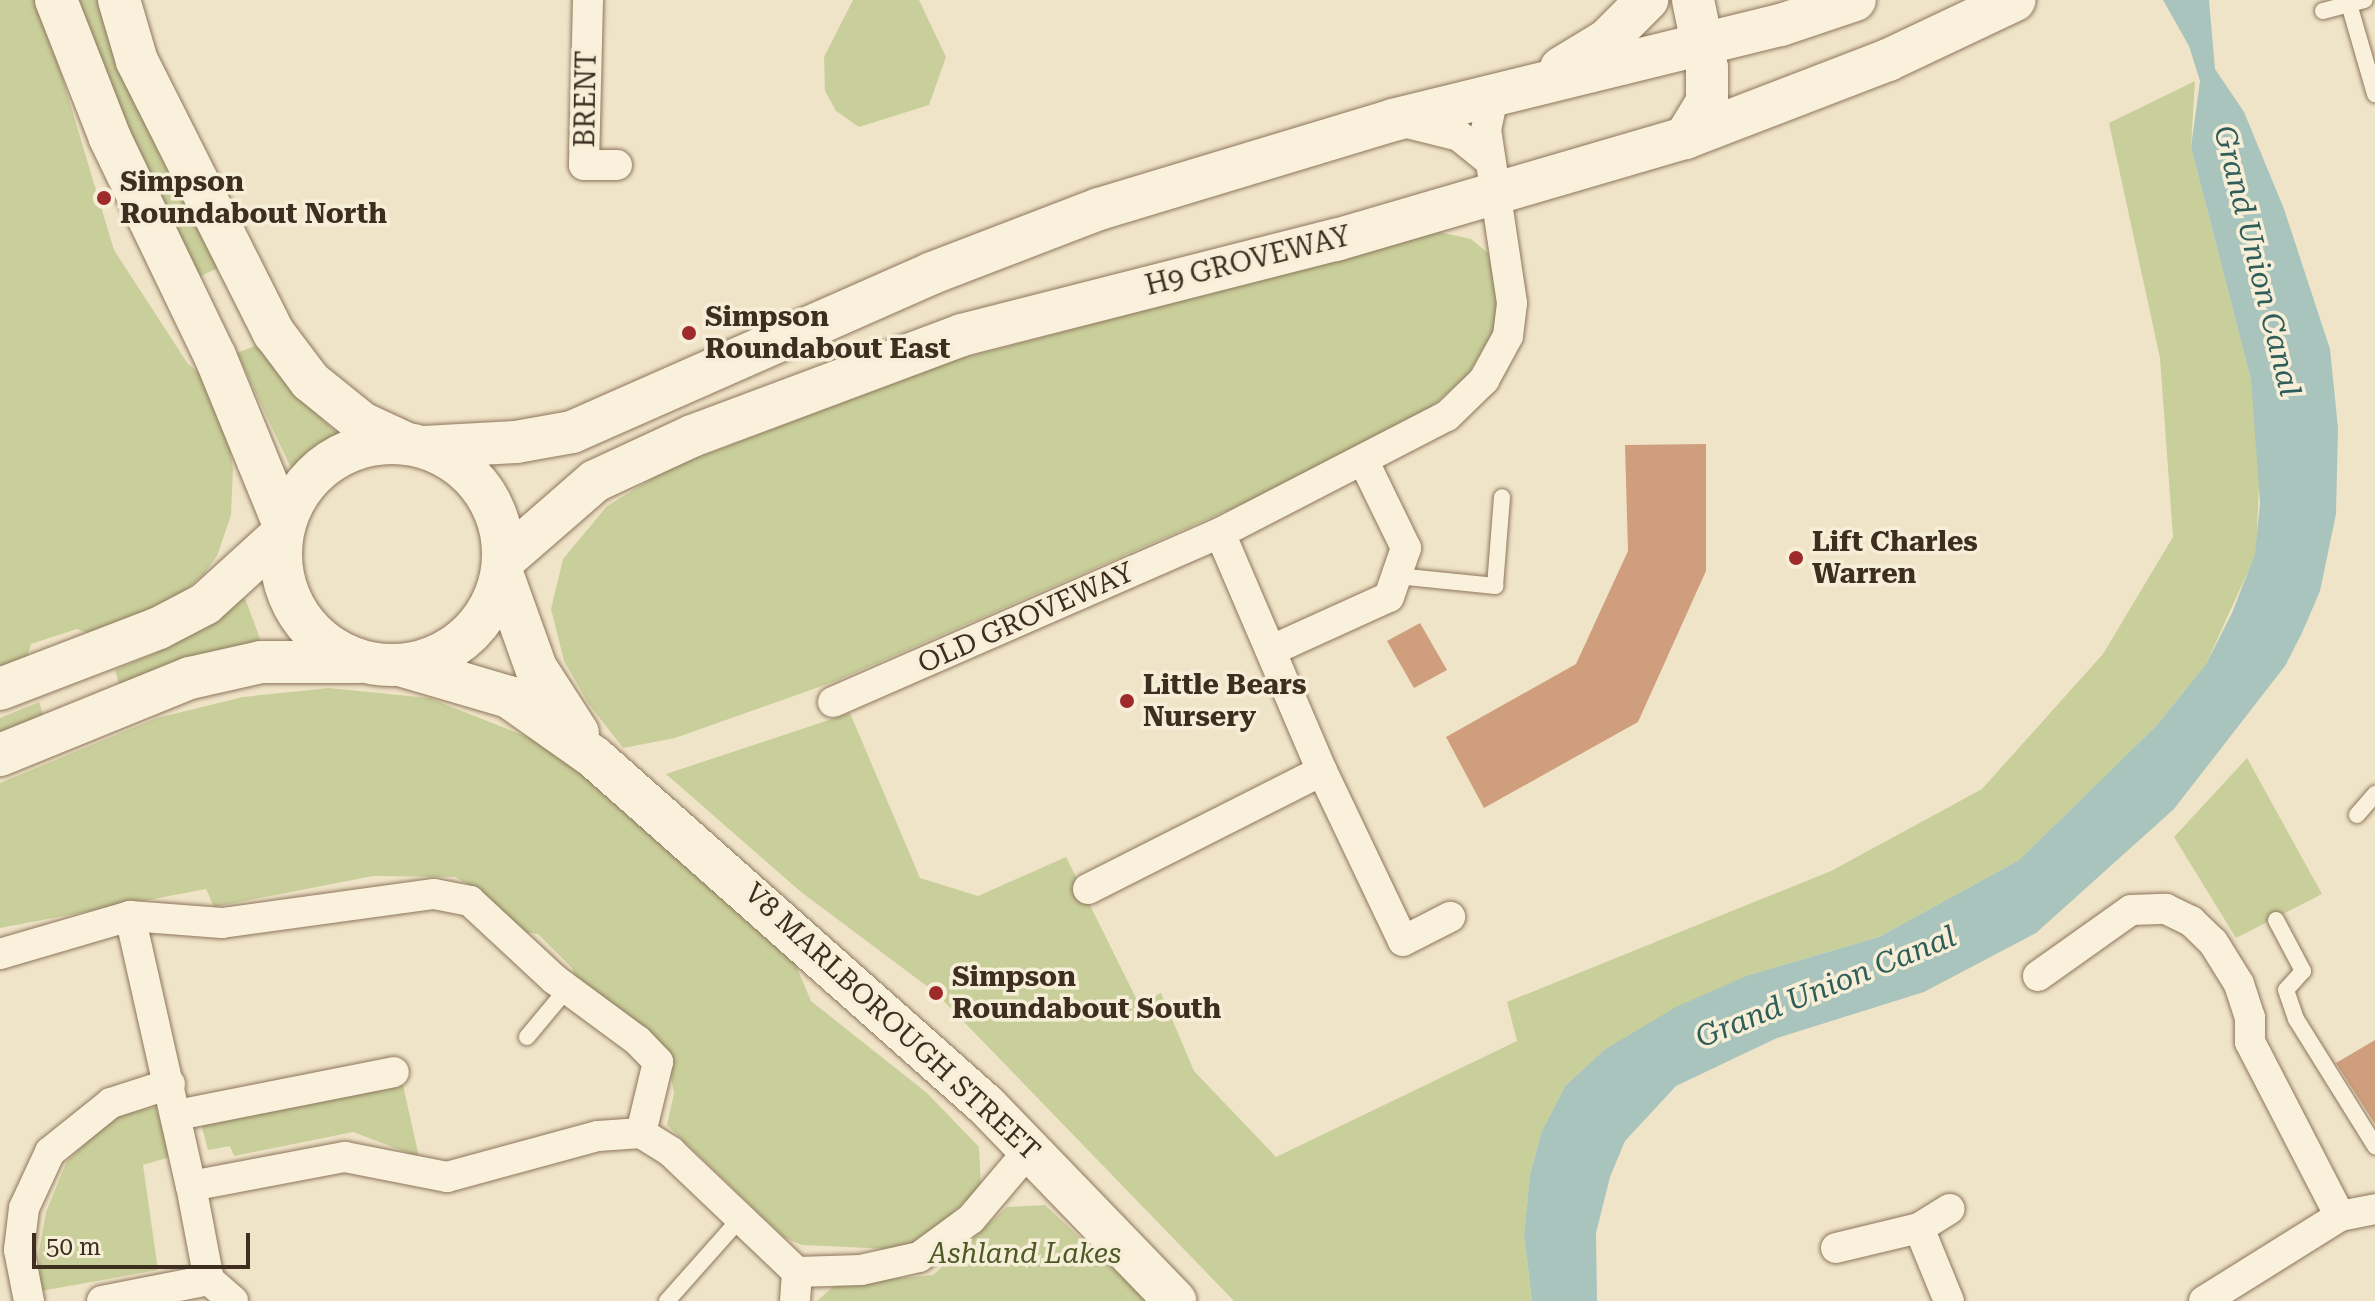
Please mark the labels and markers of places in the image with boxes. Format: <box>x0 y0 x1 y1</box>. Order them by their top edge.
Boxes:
place label: Simpson Roundabout North <box>120 165 387 231</box>
marker: Simpson Roundabout North <box>95 189 113 207</box>
place label: Simpson Roundabout East <box>705 300 950 366</box>
marker: Simpson Roundabout East <box>680 324 698 342</box>
place label: Lift Charles Warren <box>1812 525 1978 591</box>
marker: Lift Charles Warren <box>1787 549 1805 567</box>
place label: Little Bears Nursery <box>1143 668 1306 734</box>
marker: Little Bears Nursery <box>1118 692 1136 710</box>
place label: Simpson Roundabout South <box>952 960 1221 1026</box>
marker: Simpson Roundabout South <box>927 984 945 1002</box>

